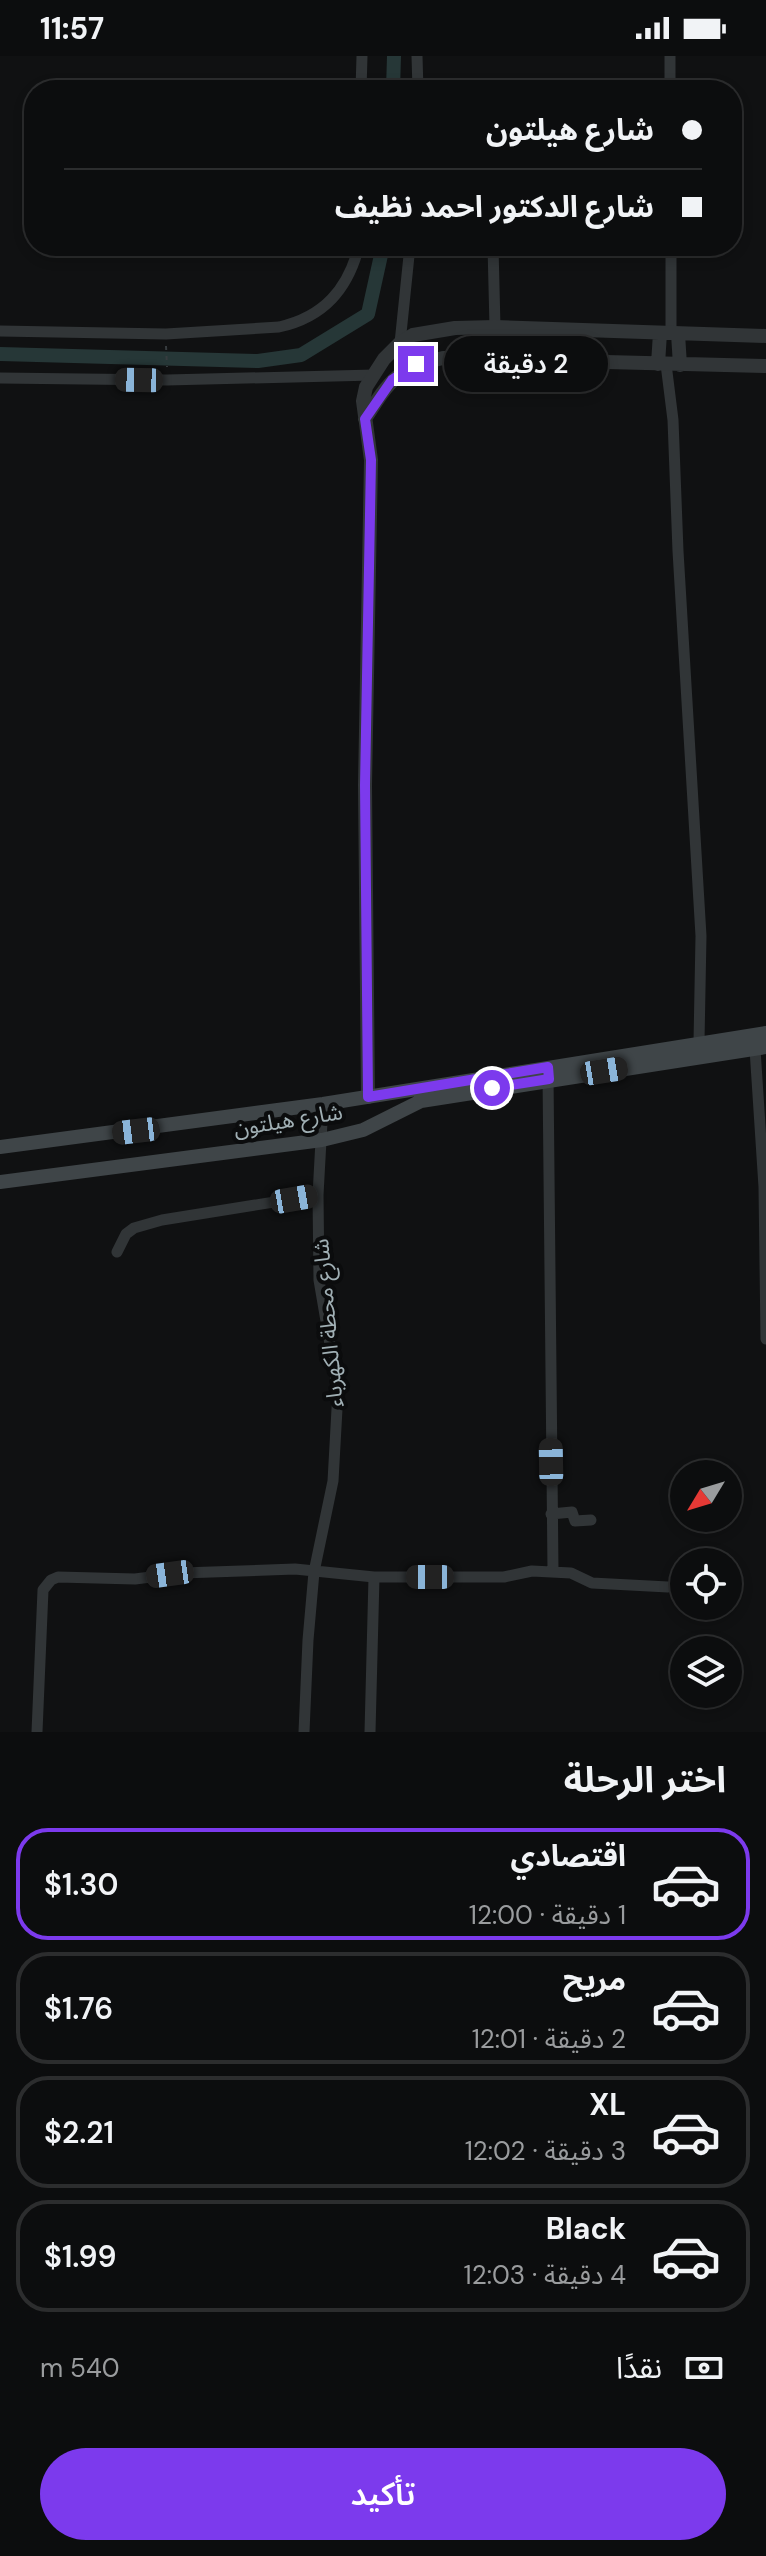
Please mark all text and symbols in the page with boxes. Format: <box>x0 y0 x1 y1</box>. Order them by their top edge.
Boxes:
text: 11:57 <box>40 9 104 48</box>
text: شارع هيلتون <box>486 110 654 149</box>
text: شارع الدكتور احمد نظيف <box>335 187 654 226</box>
callout: 2 دقيقة <box>444 336 608 392</box>
route end <box>398 346 434 382</box>
text: 2 دقيقة <box>484 347 568 381</box>
car <box>115 368 163 392</box>
car <box>578 1055 630 1087</box>
route start <box>474 1070 510 1106</box>
street label: شارع هيلتون <box>231 1097 345 1145</box>
car <box>111 1116 161 1146</box>
car <box>268 1183 320 1215</box>
street label: شارع محطة الكهرباء <box>306 1237 352 1409</box>
car <box>539 1438 563 1486</box>
north arrow <box>670 1460 742 1532</box>
map controls <box>670 1460 742 1708</box>
button: locate <box>670 1548 742 1620</box>
car <box>145 1559 195 1589</box>
car <box>406 1565 454 1589</box>
button: layers <box>670 1636 742 1708</box>
text: اختر الرحلة <box>564 1756 726 1803</box>
text: اقتصادي <box>511 1836 626 1875</box>
icon: car <box>650 1848 722 1920</box>
text: $1.30 <box>44 1865 118 1904</box>
text: 1 دقيقة · 12:00 <box>469 1898 626 1932</box>
text: مريح <box>563 1960 626 1999</box>
icon: car <box>650 1972 722 2044</box>
text: $1.76 <box>44 1989 113 2028</box>
text: 2 دقيقة · 12:01 <box>472 2022 626 2056</box>
text: XL <box>589 2085 626 2124</box>
icon: car <box>650 2096 722 2168</box>
text: $2.21 <box>44 2113 114 2152</box>
text: 3 دقيقة · 12:02 <box>465 2134 626 2168</box>
text: Black <box>546 2209 626 2248</box>
icon: car <box>650 2220 722 2292</box>
text: $1.99 <box>44 2237 117 2276</box>
text: 4 دقيقة · 12:03 <box>464 2258 626 2292</box>
icon: cash <box>682 2346 726 2390</box>
text: نقدًا <box>616 2348 662 2387</box>
text: 540 m <box>40 2351 120 2385</box>
button: تأكيد <box>40 2448 726 2540</box>

